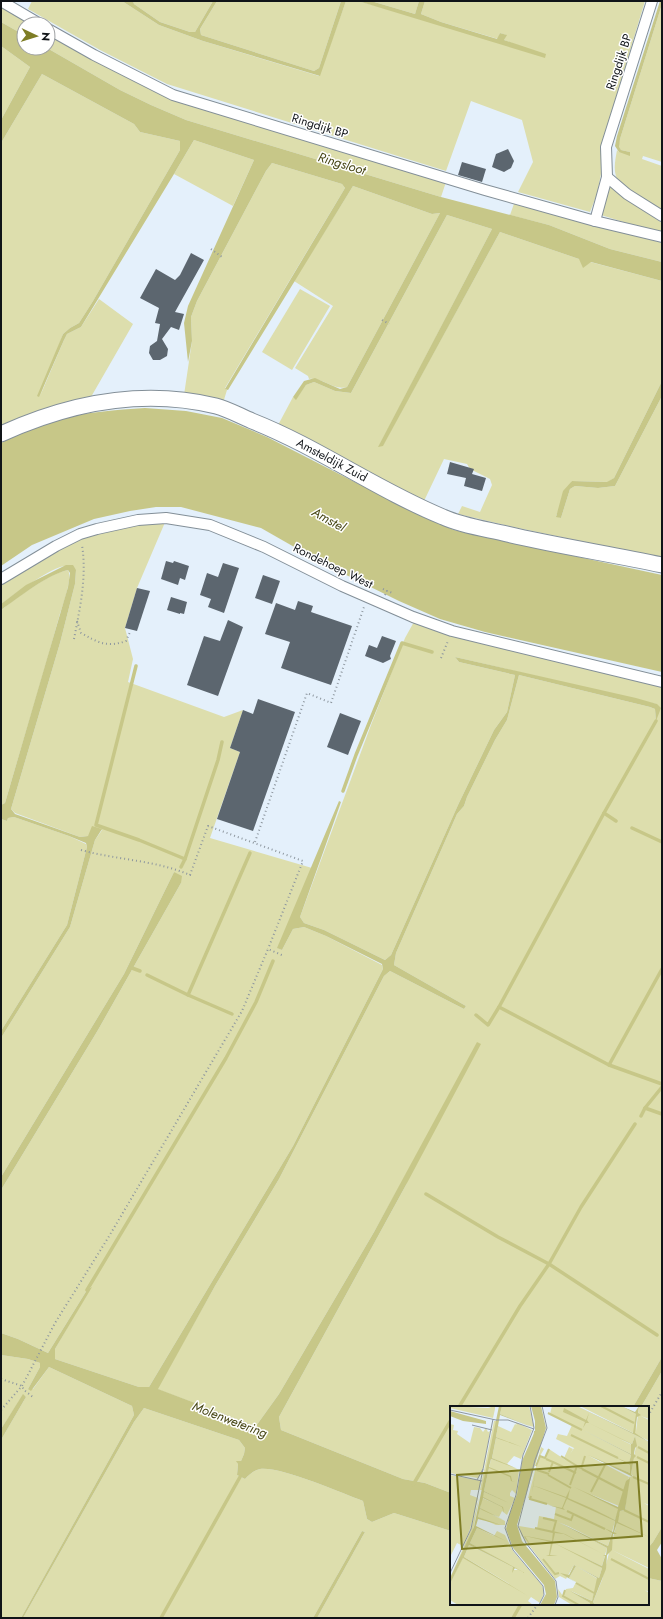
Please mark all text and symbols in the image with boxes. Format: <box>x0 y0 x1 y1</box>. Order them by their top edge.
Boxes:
north arrow <box>16 16 56 56</box>
street label: Ringdijk BP <box>601 31 637 92</box>
text: N <box>38 32 54 42</box>
street label: Ringdijk BP <box>290 109 351 143</box>
water label: Ringsloot <box>316 147 369 180</box>
street label: Amsteldijk Zuid <box>293 434 371 486</box>
water label: Amstel <box>308 502 350 537</box>
street label: Rondehoep West <box>290 539 376 593</box>
water label: Molenwetering <box>190 1396 270 1442</box>
inset map <box>450 1406 649 1605</box>

